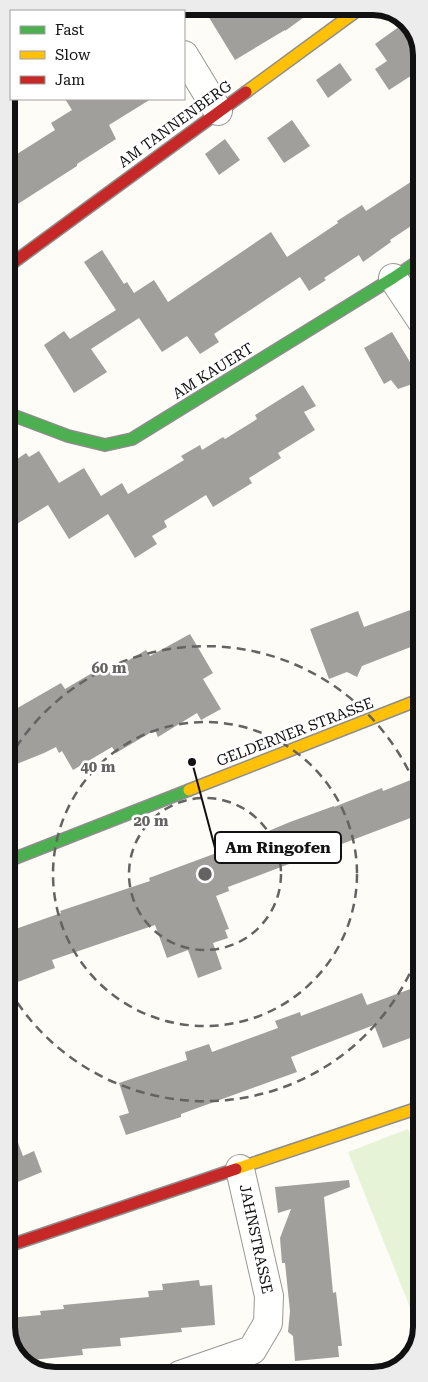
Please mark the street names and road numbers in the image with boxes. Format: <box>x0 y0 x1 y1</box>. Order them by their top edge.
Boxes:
street label: AM TANNENBERG <box>115 77 236 171</box>
street label: AM KAUERT <box>169 339 257 403</box>
street label: GELDERNER STRASSE <box>214 694 376 770</box>
street label: JAHNSTRASSE <box>236 1183 276 1295</box>

